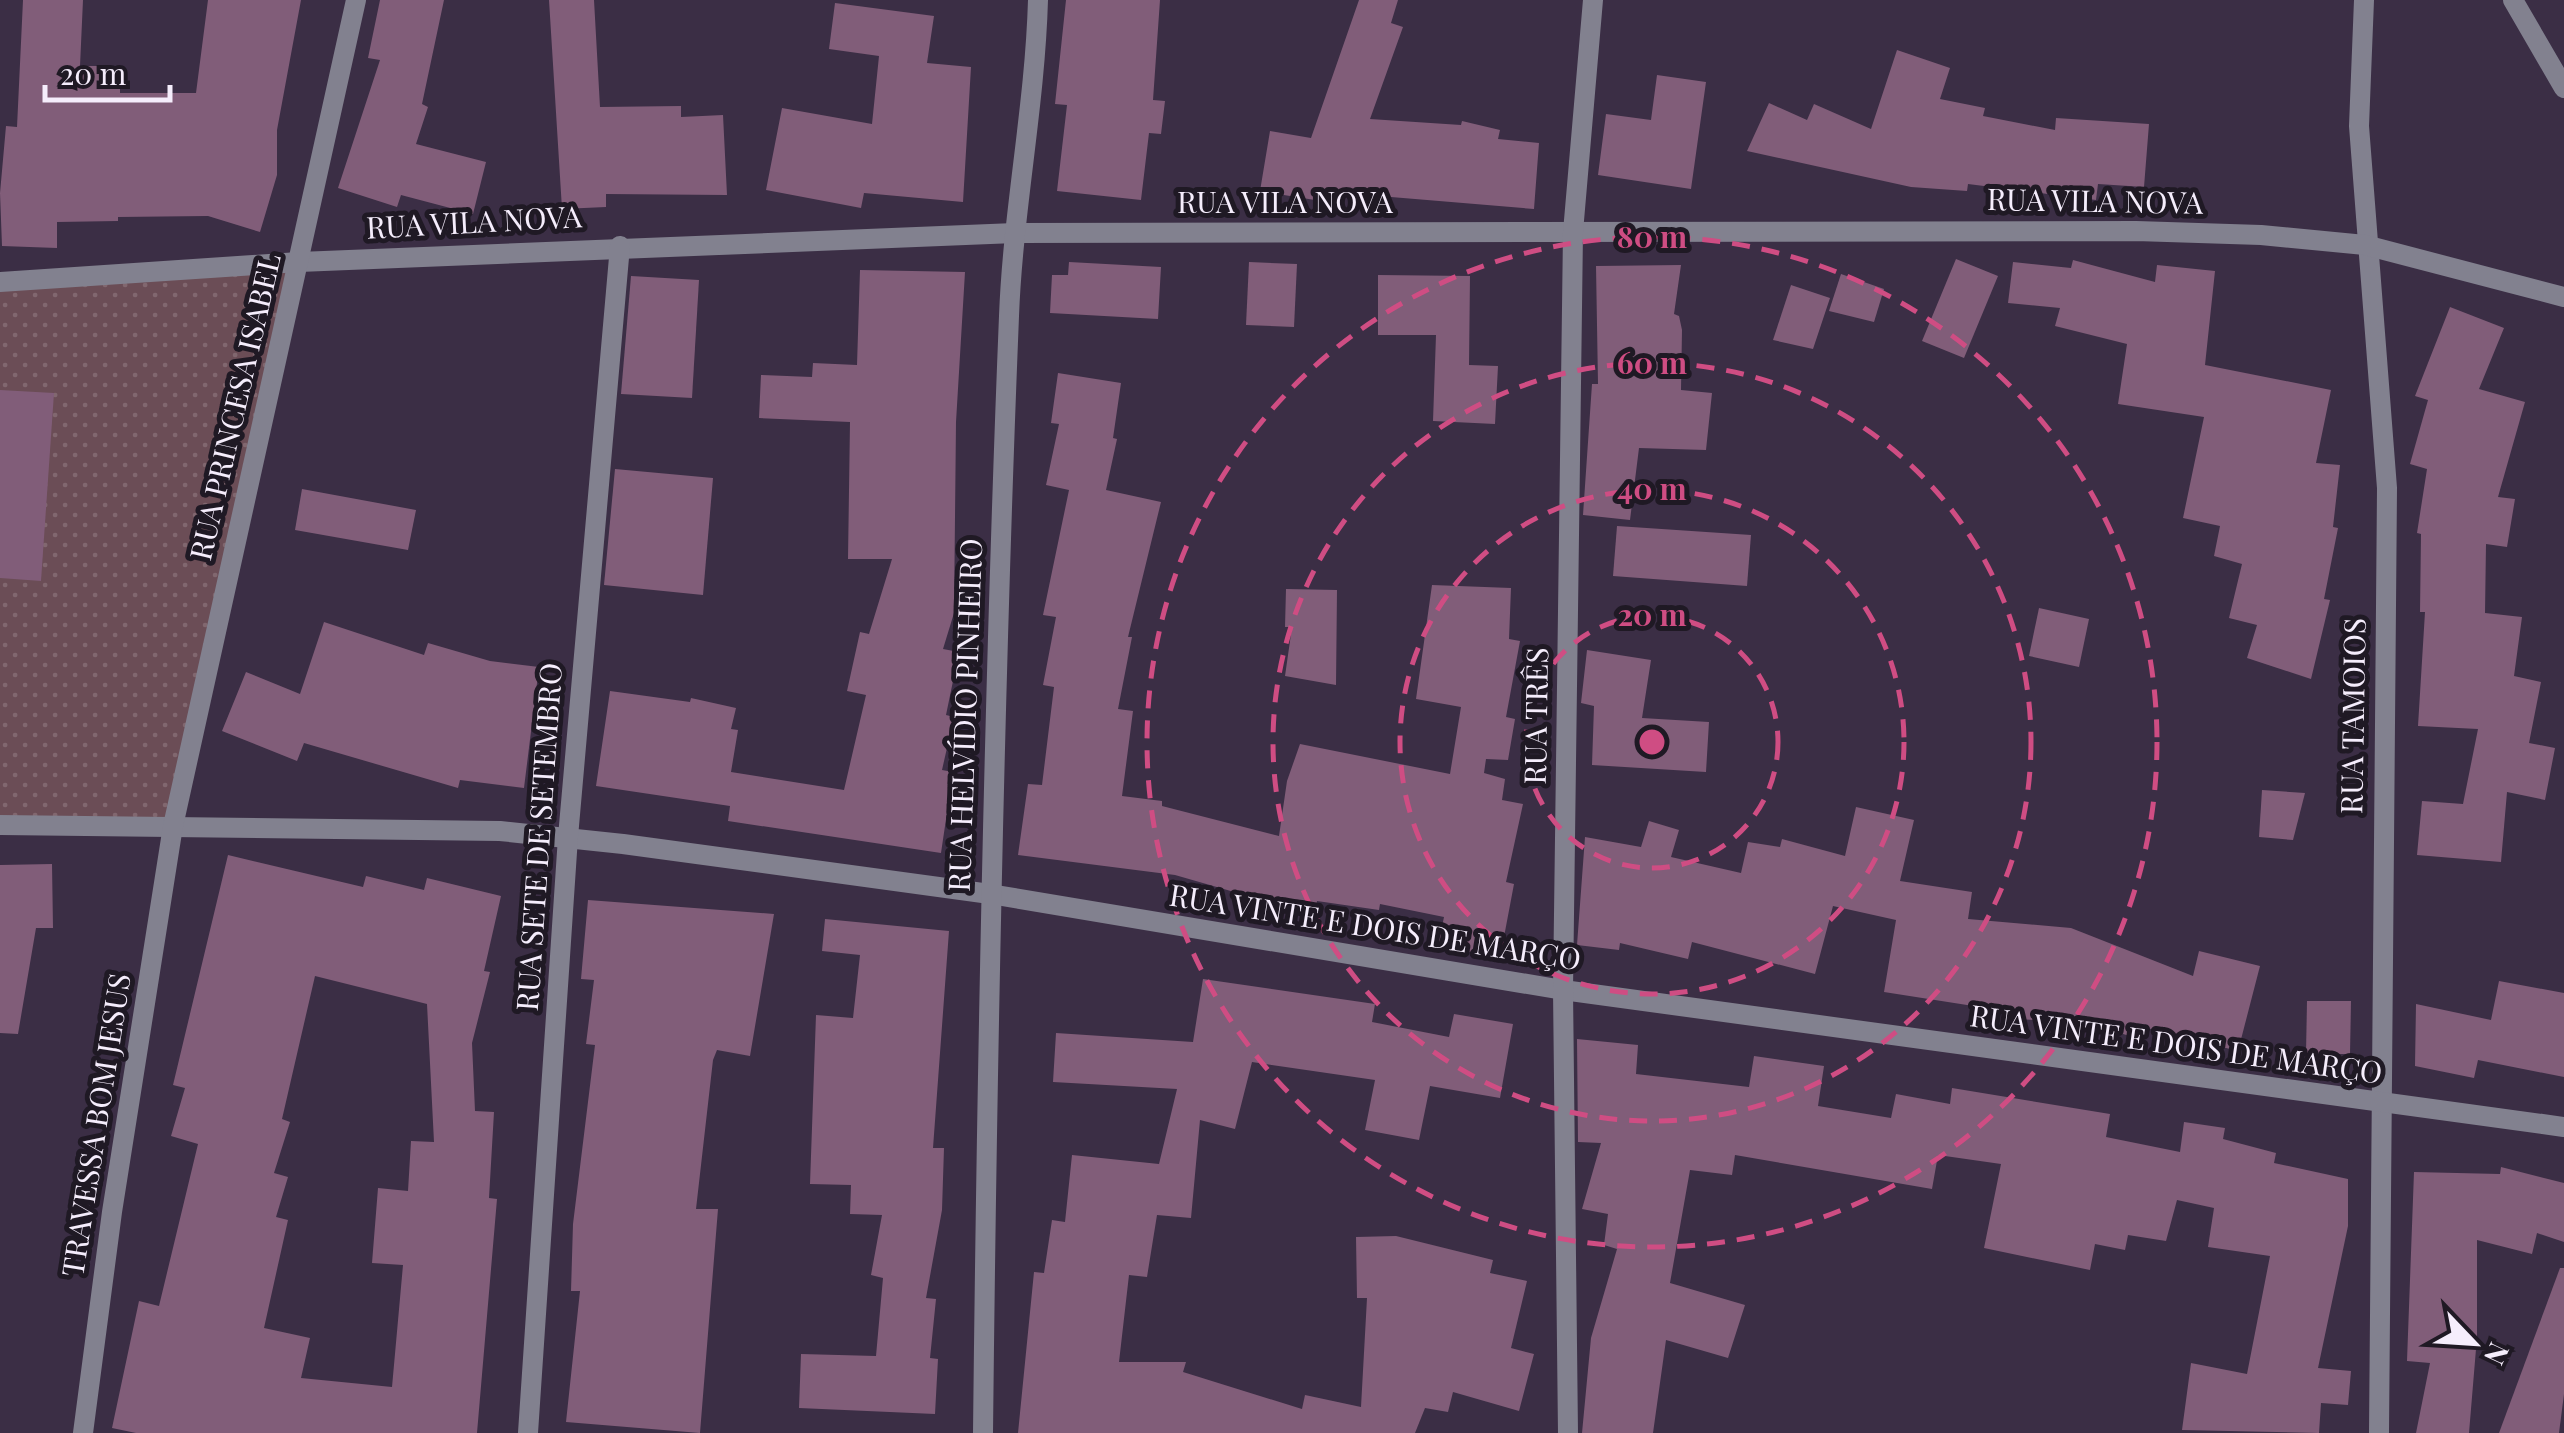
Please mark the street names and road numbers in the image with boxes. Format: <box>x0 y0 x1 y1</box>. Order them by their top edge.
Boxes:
street label: RUA VILA NOVA <box>1987 178 2204 222</box>
street label: RUA VILA NOVA <box>1177 181 1394 221</box>
street label: RUA VILA NOVA <box>365 195 584 247</box>
street label: RUA PRINCESA ISABEL <box>179 249 289 564</box>
street label: RUA HELVÍDIO PINHEIRO <box>938 538 990 892</box>
street label: RUA TAMOIOS <box>2330 617 2374 814</box>
street label: RUA TRÊS <box>1514 647 1556 785</box>
street label: RUA SETE DE SETEMBRO <box>506 661 570 1012</box>
street label: RUA VINTE E DOIS DE MARÇO <box>1167 874 1584 978</box>
street label: TRAVESSA BOM JESUS <box>51 970 139 1279</box>
street label: RUA VINTE E DOIS DE MARÇO <box>1968 994 2385 1092</box>

